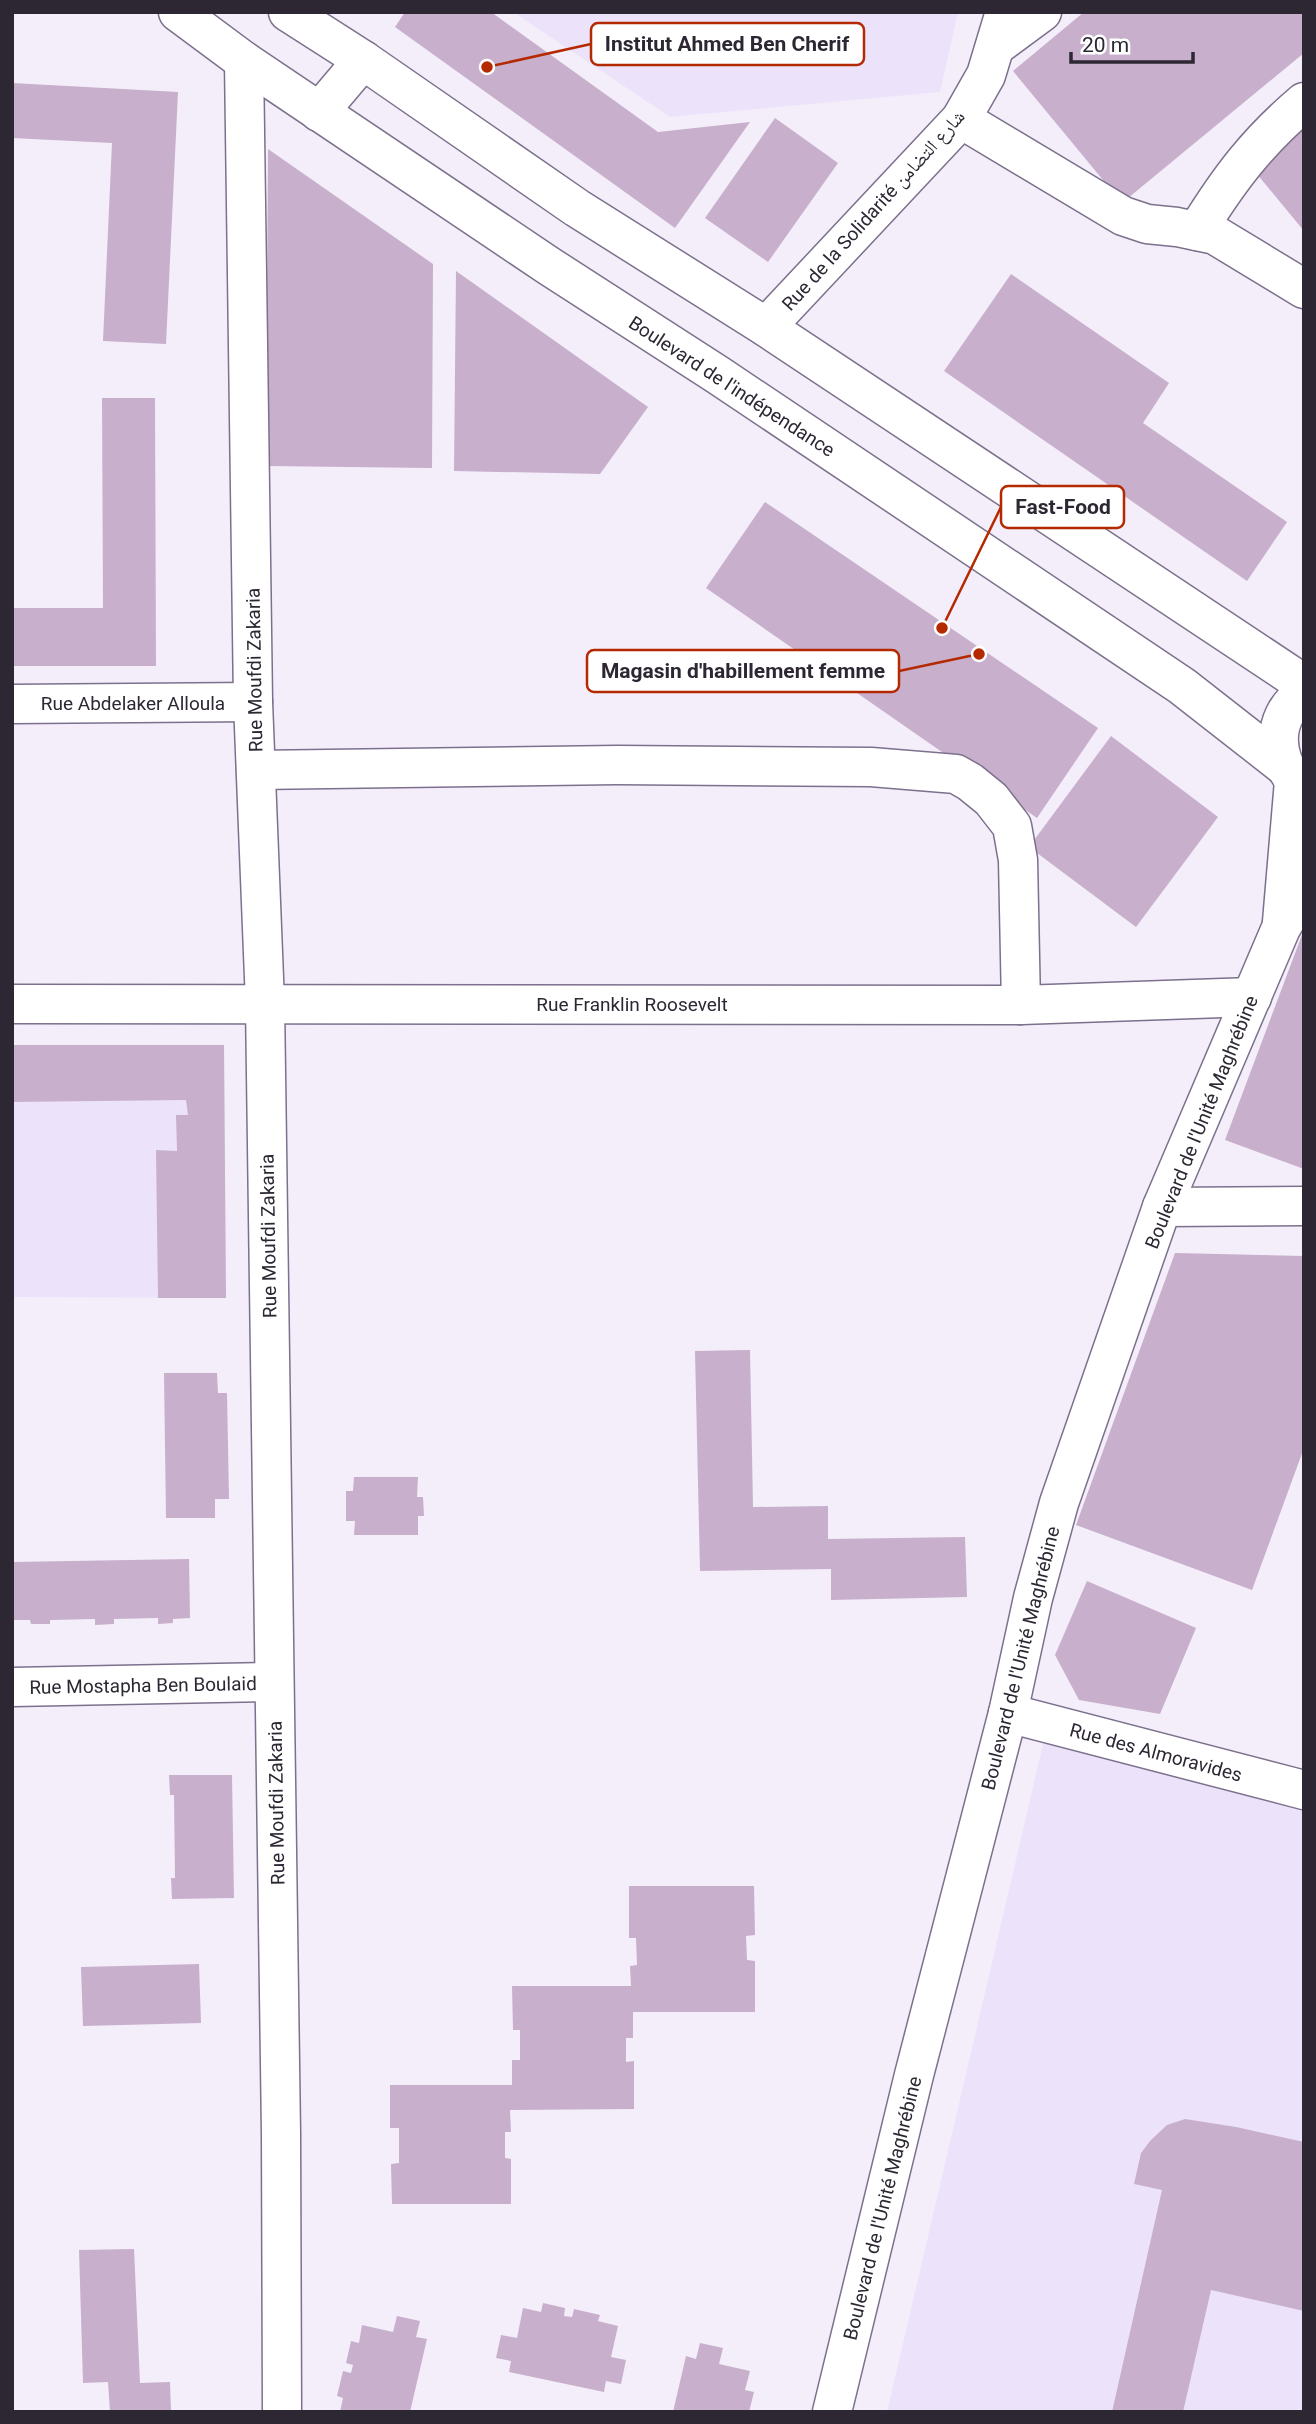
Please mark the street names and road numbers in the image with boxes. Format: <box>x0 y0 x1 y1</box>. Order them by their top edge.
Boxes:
street label: Rue de la Solidarité شارع التضامن <box>777 105 970 315</box>
street label: Boulevard de l'indépendance <box>624 311 839 462</box>
street label: Rue Moufdi Zakaria <box>242 588 267 752</box>
street label: Rue Abdelaker Alloula <box>41 692 225 715</box>
street label: Boulevard de l'Unité Maghrébine <box>1140 992 1263 1252</box>
street label: Rue Franklin Roosevelt <box>536 993 728 1016</box>
street label: Rue Moufdi Zakaria <box>256 1154 281 1318</box>
street label: Boulevard de l'Unité Maghrébine <box>977 1524 1064 1792</box>
street label: Rue Mostapha Ben Boulaid <box>29 1672 257 1699</box>
street label: Rue des Almoravides <box>1067 1718 1245 1787</box>
street label: Rue Moufdi Zakaria <box>264 1721 289 1885</box>
street label: Boulevard de l'Unité Maghrébine <box>839 2074 926 2342</box>

